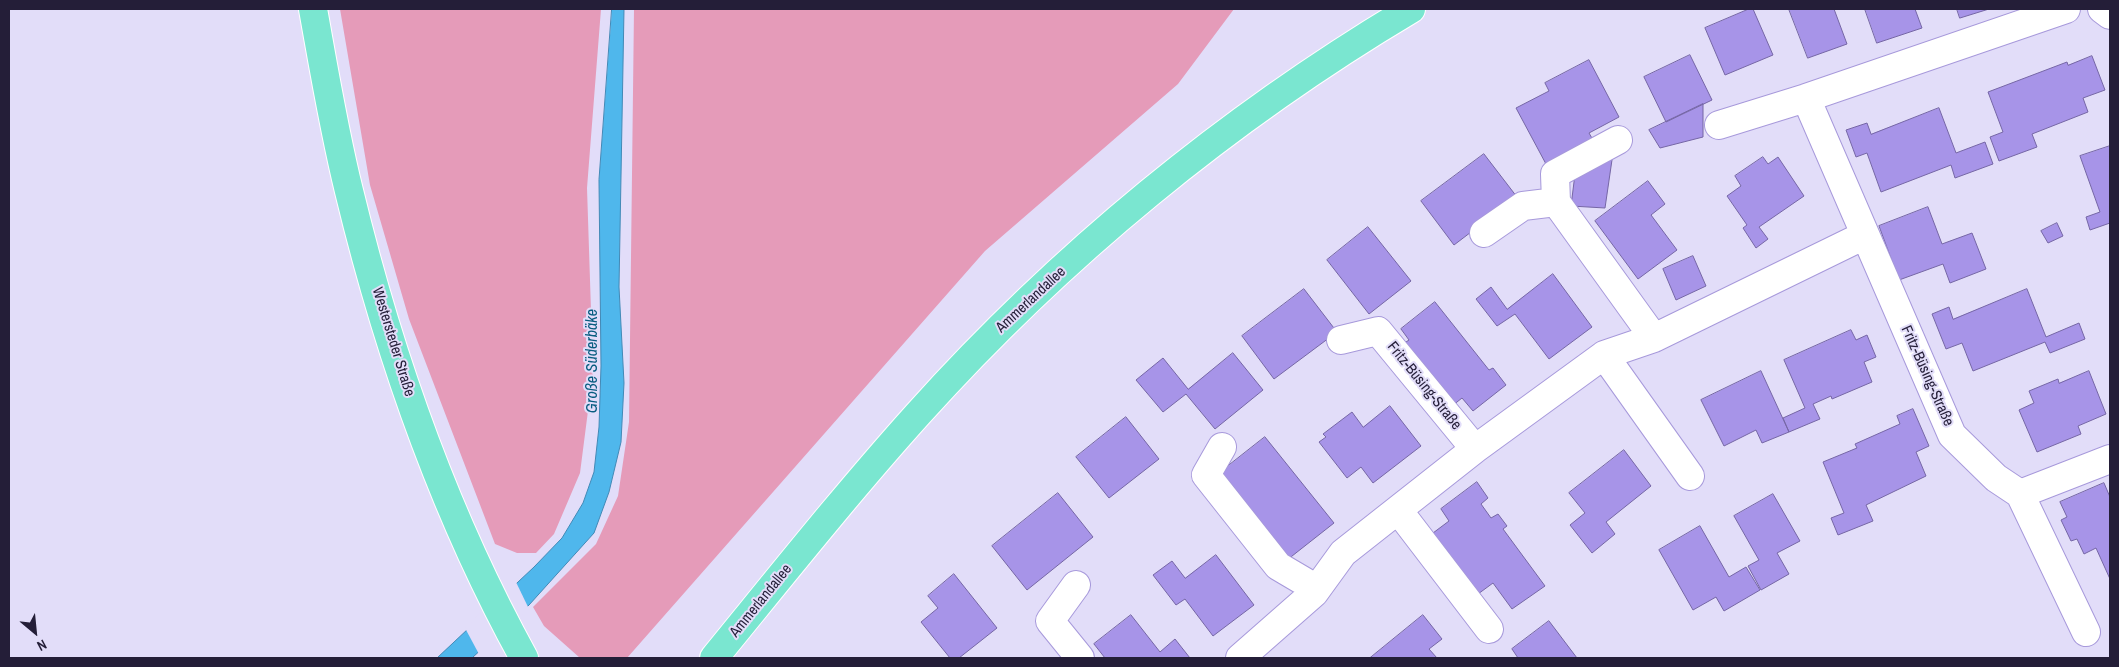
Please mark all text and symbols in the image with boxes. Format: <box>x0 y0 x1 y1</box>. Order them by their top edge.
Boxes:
street label: Ammerlandallee <box>992 263 1070 337</box>
street label: Westersteder Straße <box>368 285 418 399</box>
water label: Große Süderbäke <box>583 309 603 413</box>
street label: Fritz-Büsing-Straße <box>1897 323 1957 429</box>
street label: Fritz-Büsing-Straße <box>1383 338 1465 434</box>
street label: Ammerlandallee <box>726 561 796 641</box>
north arrow <box>10 607 60 657</box>
text: N <box>34 635 50 655</box>

